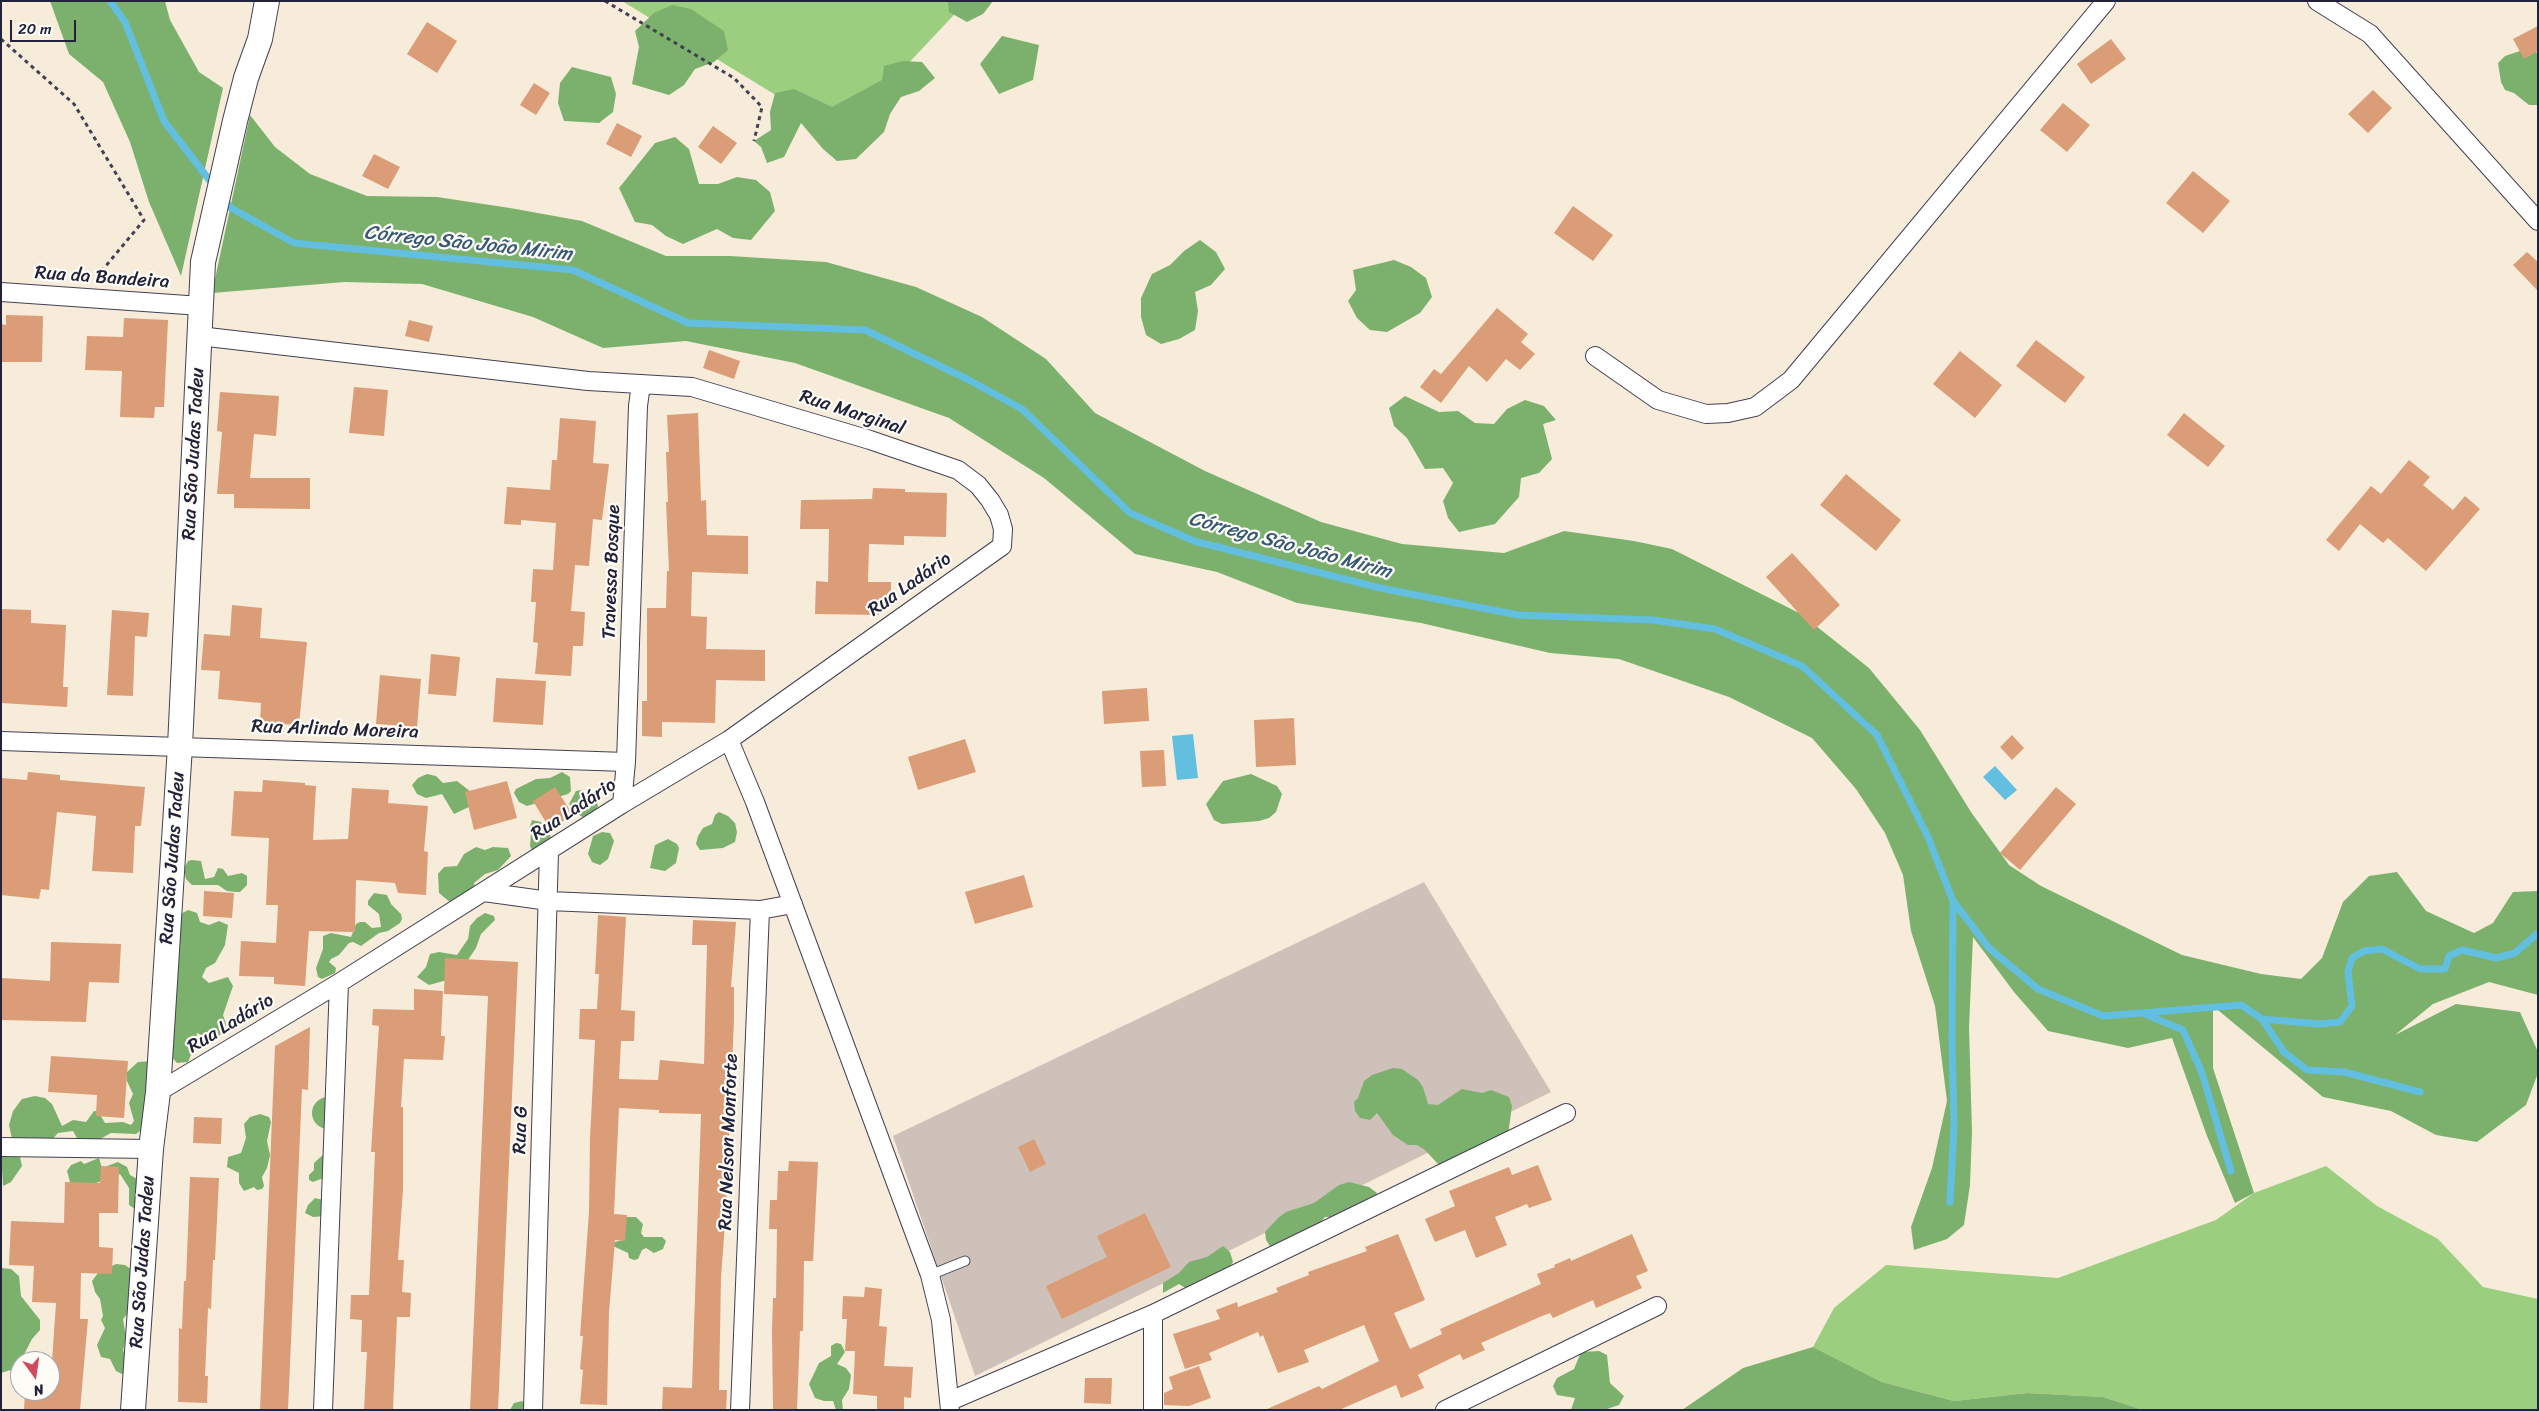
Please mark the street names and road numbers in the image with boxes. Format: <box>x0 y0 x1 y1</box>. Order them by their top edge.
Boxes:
street label: Rua da Bandeira <box>34 262 170 294</box>
street label: Rua São Judas Tadeu <box>178 367 210 541</box>
street label: Rua Marginal <box>797 385 907 441</box>
street label: Travessa Bosque <box>598 504 626 640</box>
street label: Rua Ladário <box>864 548 956 622</box>
street label: Rua Arlindo Moreira <box>251 716 419 744</box>
street label: Rua São Judas Tadeu <box>156 771 190 945</box>
street label: Rua Ladário <box>527 774 621 846</box>
street label: Rua Ladário <box>184 989 278 1059</box>
street label: Rua Nelson Monforte <box>715 1053 743 1231</box>
street label: Rua G <box>509 1106 533 1154</box>
street label: Rua São Judas Tadeu <box>126 1175 160 1349</box>

